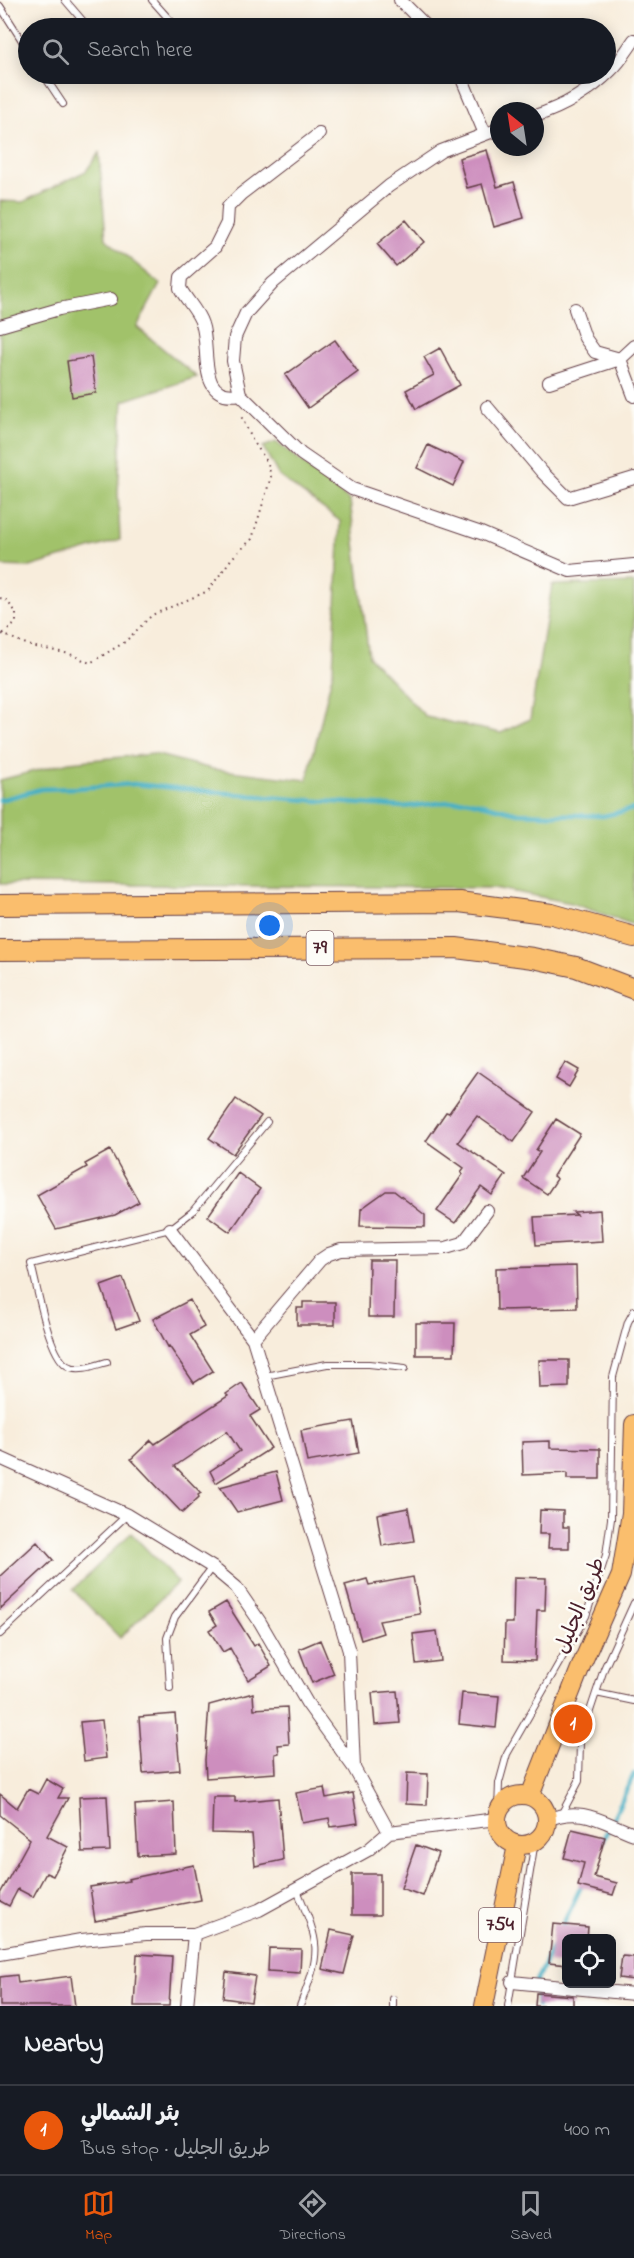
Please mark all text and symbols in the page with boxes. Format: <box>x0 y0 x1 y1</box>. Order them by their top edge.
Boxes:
search box <box>18 18 616 84</box>
icon: search <box>39 35 72 68</box>
text: Search here <box>87 35 192 67</box>
north arrow <box>490 102 544 156</box>
your location <box>255 911 284 940</box>
road number: 79 <box>306 931 334 965</box>
street label: طريق الجليل <box>548 1553 614 1659</box>
pin: 1 <box>554 1702 592 1746</box>
road number: 754 <box>479 1908 521 1942</box>
map controls <box>562 1934 616 1988</box>
button: locate <box>562 1934 616 1988</box>
text: Nearby <box>24 2026 103 2064</box>
text: بئر الشمالي <box>81 2099 180 2131</box>
text: 1 <box>40 2116 47 2145</box>
text: 400 m <box>564 2116 610 2145</box>
text: Bus stop · طريق الجليل <box>81 2135 270 2164</box>
tab: Map <box>82 2187 115 2247</box>
tab: Directions <box>279 2187 346 2247</box>
tab: Saved <box>510 2187 552 2247</box>

